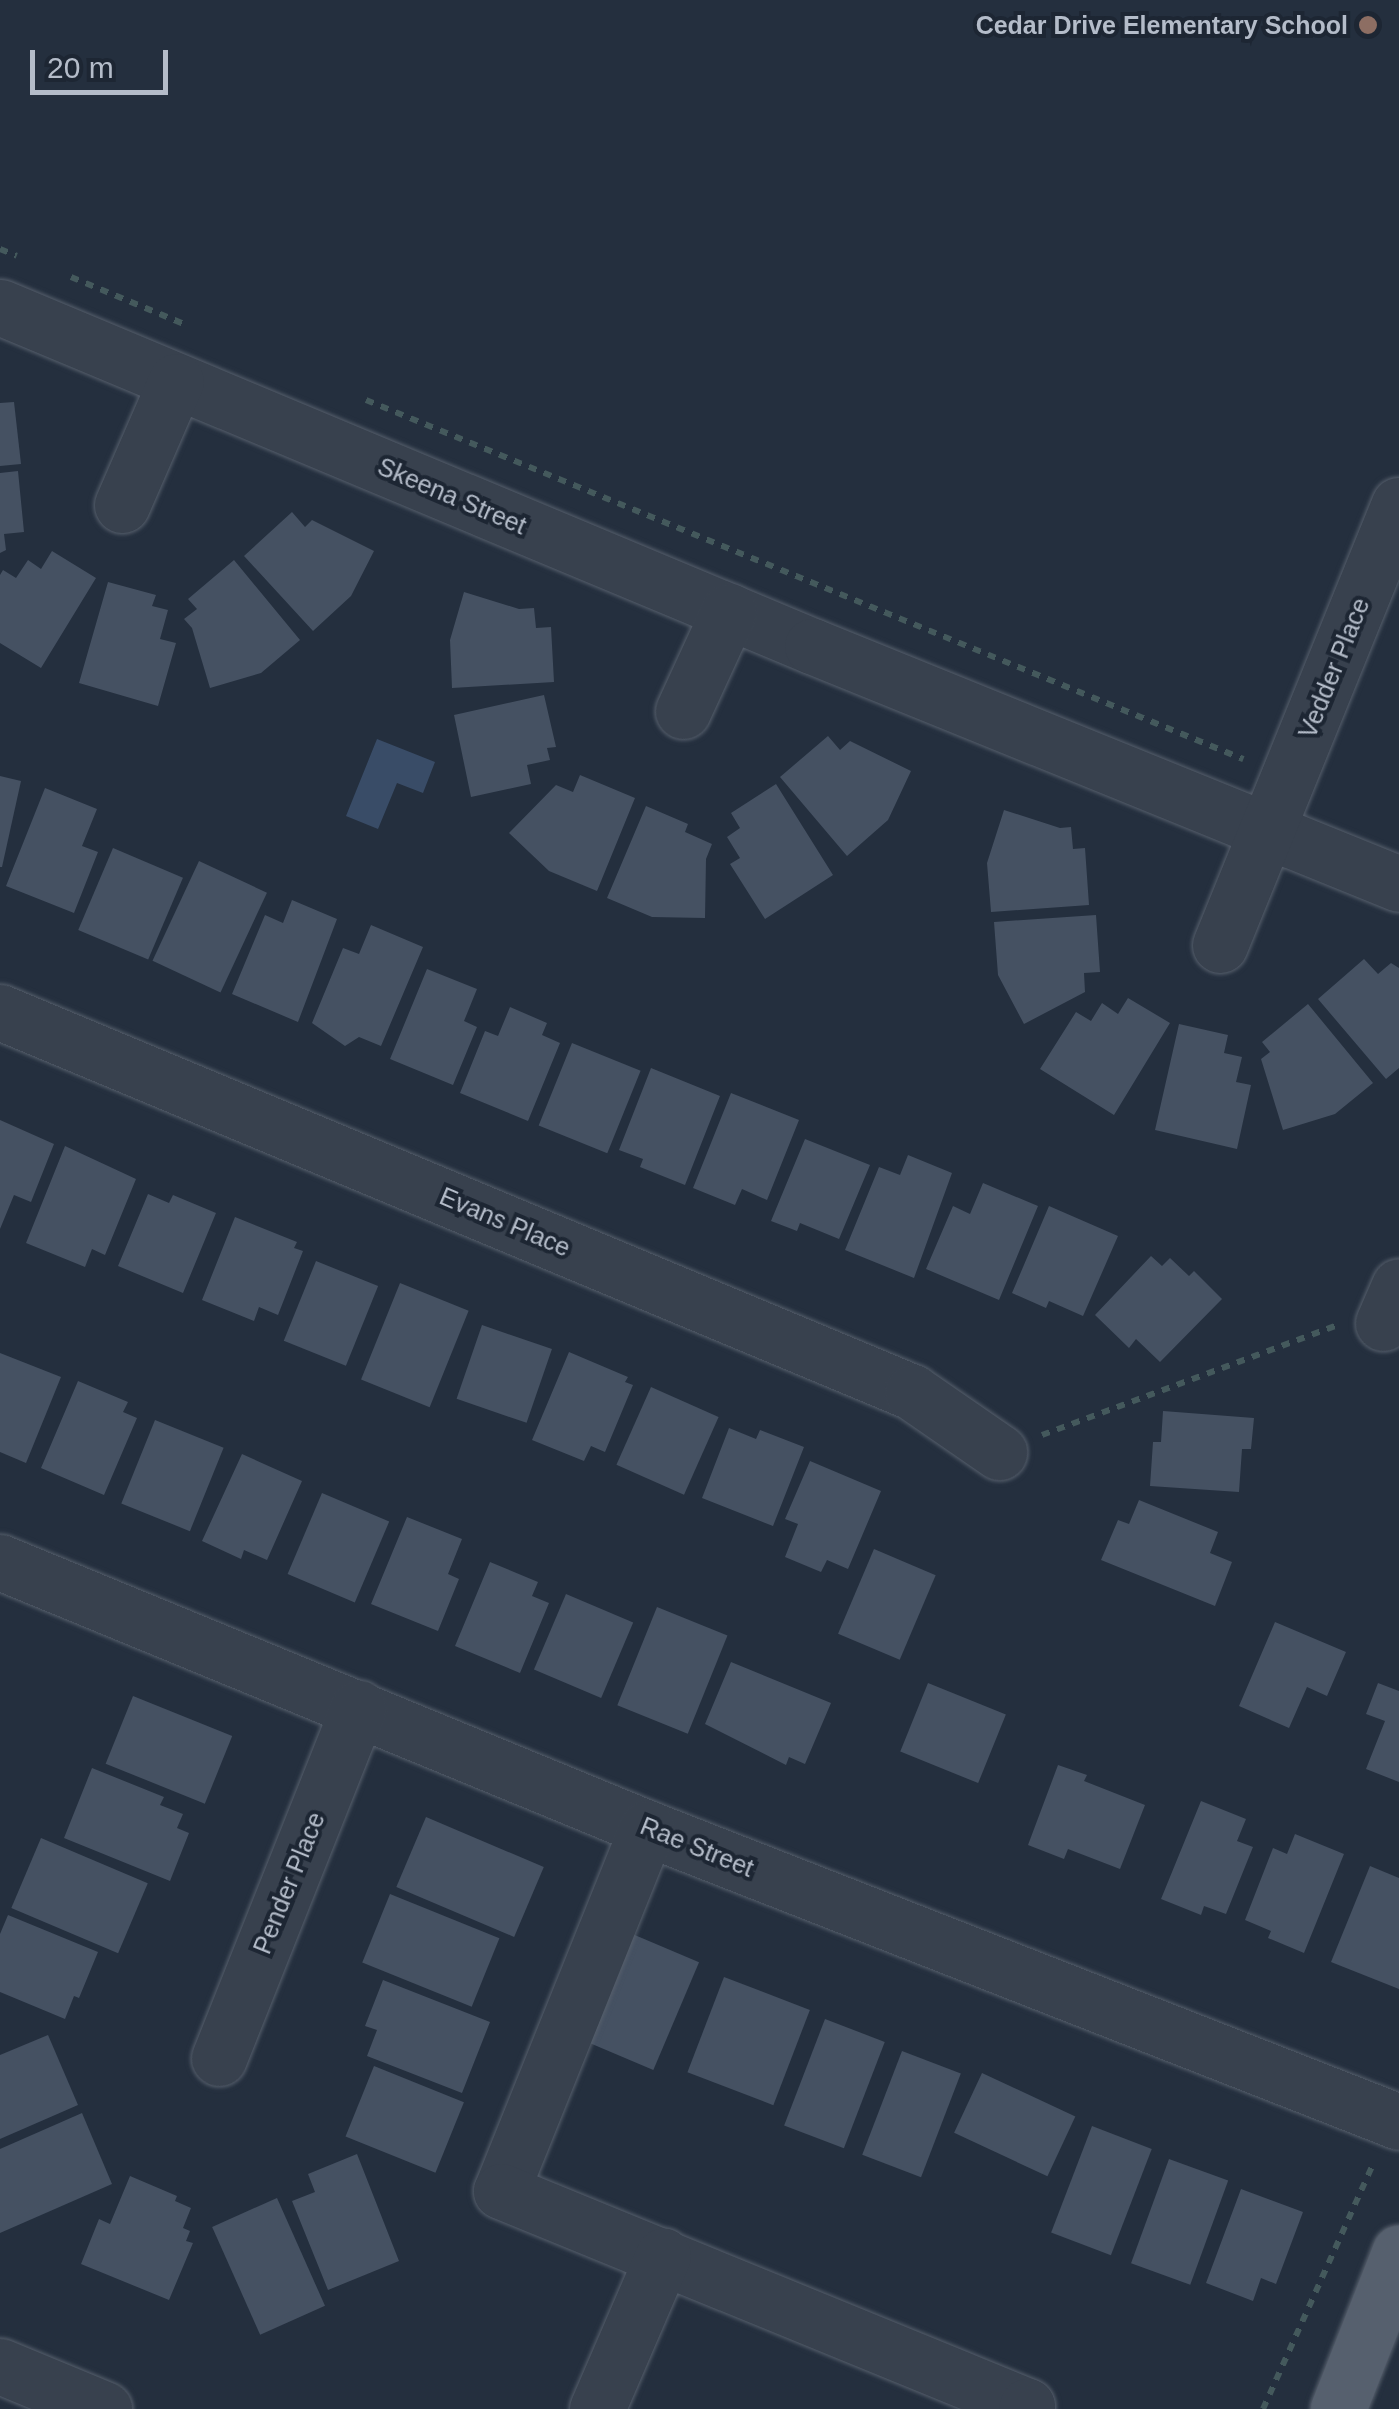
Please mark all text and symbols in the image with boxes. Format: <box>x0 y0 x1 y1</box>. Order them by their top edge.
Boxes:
place label: Cedar Drive Elementary School <box>976 10 1348 40</box>
marker: Cedar Drive Elementary School <box>1357 14 1379 36</box>
scale bar <box>35 30 172 92</box>
text: 20 m <box>47 51 114 84</box>
street label: Skeena Street <box>373 451 531 541</box>
street label: Vedder Place <box>1292 593 1376 743</box>
street label: Evans Place <box>435 1181 575 1263</box>
street label: Pender Place <box>247 1808 331 1958</box>
street label: Rae Street <box>636 1811 758 1883</box>

